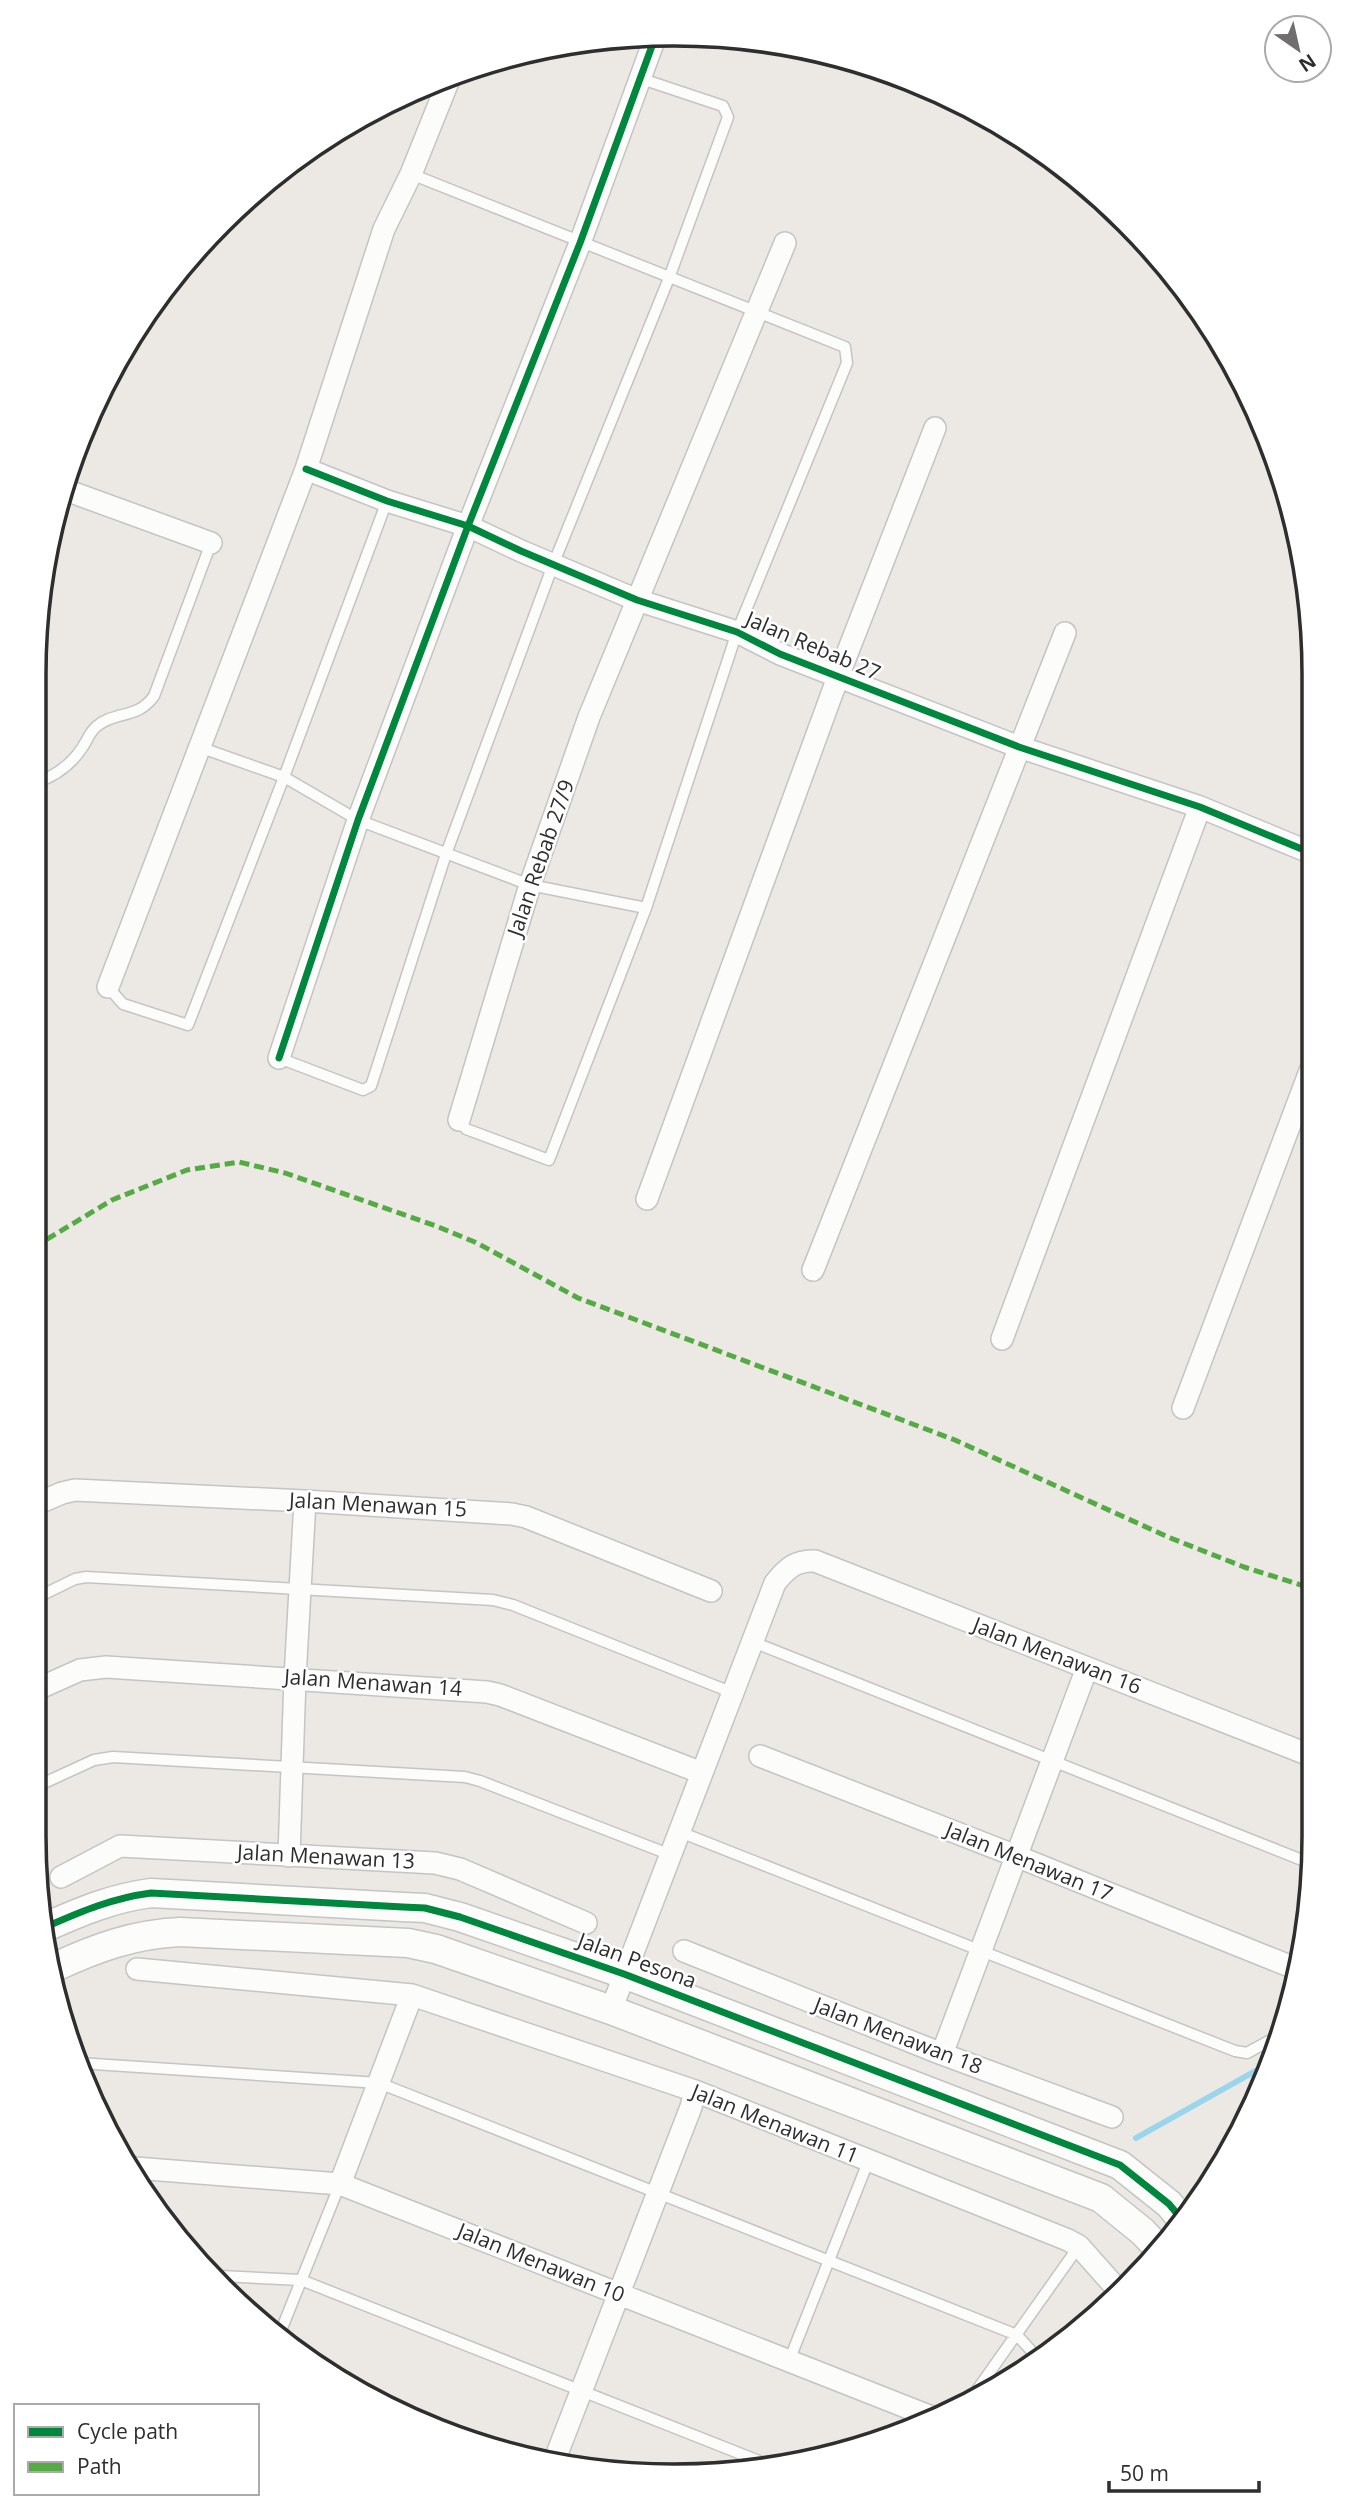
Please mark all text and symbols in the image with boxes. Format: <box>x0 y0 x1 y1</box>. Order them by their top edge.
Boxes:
north arrow <box>1263 14 1333 84</box>
text: N <box>1294 48 1321 78</box>
street label: Jalan Rebab 27 <box>740 603 885 686</box>
street label: Jalan Rebab 27/9 <box>499 776 580 942</box>
street label: Jalan Menawan 15 <box>286 1485 468 1523</box>
street label: Jalan Menawan 16 <box>967 1609 1146 1700</box>
street label: Jalan Menawan 14 <box>281 1662 463 1702</box>
street label: Jalan Menawan 17 <box>940 1814 1117 1907</box>
street label: Jalan Menawan 13 <box>234 1837 416 1875</box>
street label: Jalan Pesona <box>572 1925 701 1994</box>
street label: Jalan Menawan 18 <box>808 1989 987 2080</box>
street label: Jalan Menawan 11 <box>686 2076 863 2169</box>
street label: Jalan Menawan 10 <box>452 2215 629 2308</box>
legend <box>14 2404 259 2495</box>
text: Cycle path <box>77 2417 178 2445</box>
scale bar <box>1109 2450 1260 2494</box>
text: Path <box>77 2452 122 2480</box>
text: 50 m <box>1120 2459 1169 2487</box>

